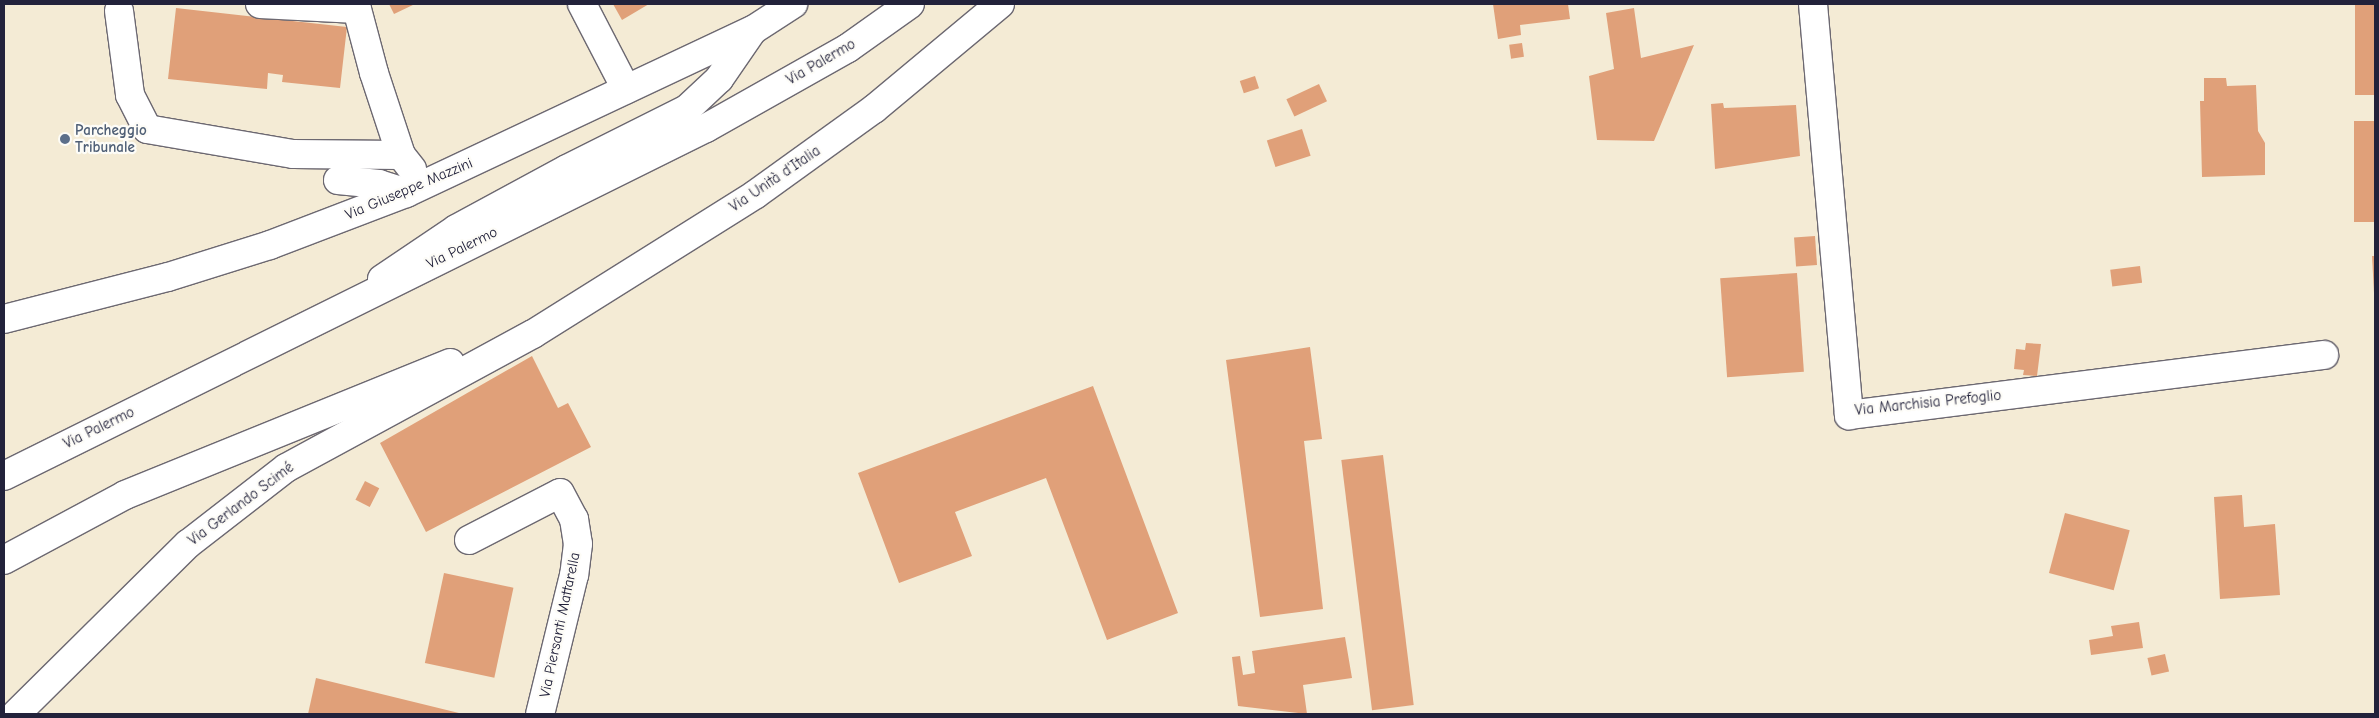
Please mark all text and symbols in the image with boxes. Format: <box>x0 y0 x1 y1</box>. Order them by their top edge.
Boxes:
street label: Via Palermo <box>783 35 859 89</box>
place label: Parcheggio Tribunale <box>75 121 147 156</box>
marker: Parcheggio Tribunale <box>59 133 71 145</box>
street label: Via Unità d'Italia <box>726 142 824 216</box>
street label: Via Giuseppe Mazzini <box>343 154 475 224</box>
street label: Via Palermo <box>424 223 500 273</box>
street label: Via Marchisia Prefoglio <box>1854 386 2002 420</box>
street label: Via Palermo <box>61 403 137 453</box>
street label: Via Gerlando Scimé <box>185 458 297 550</box>
street label: Via Piersanti Mattarella <box>536 551 584 699</box>

